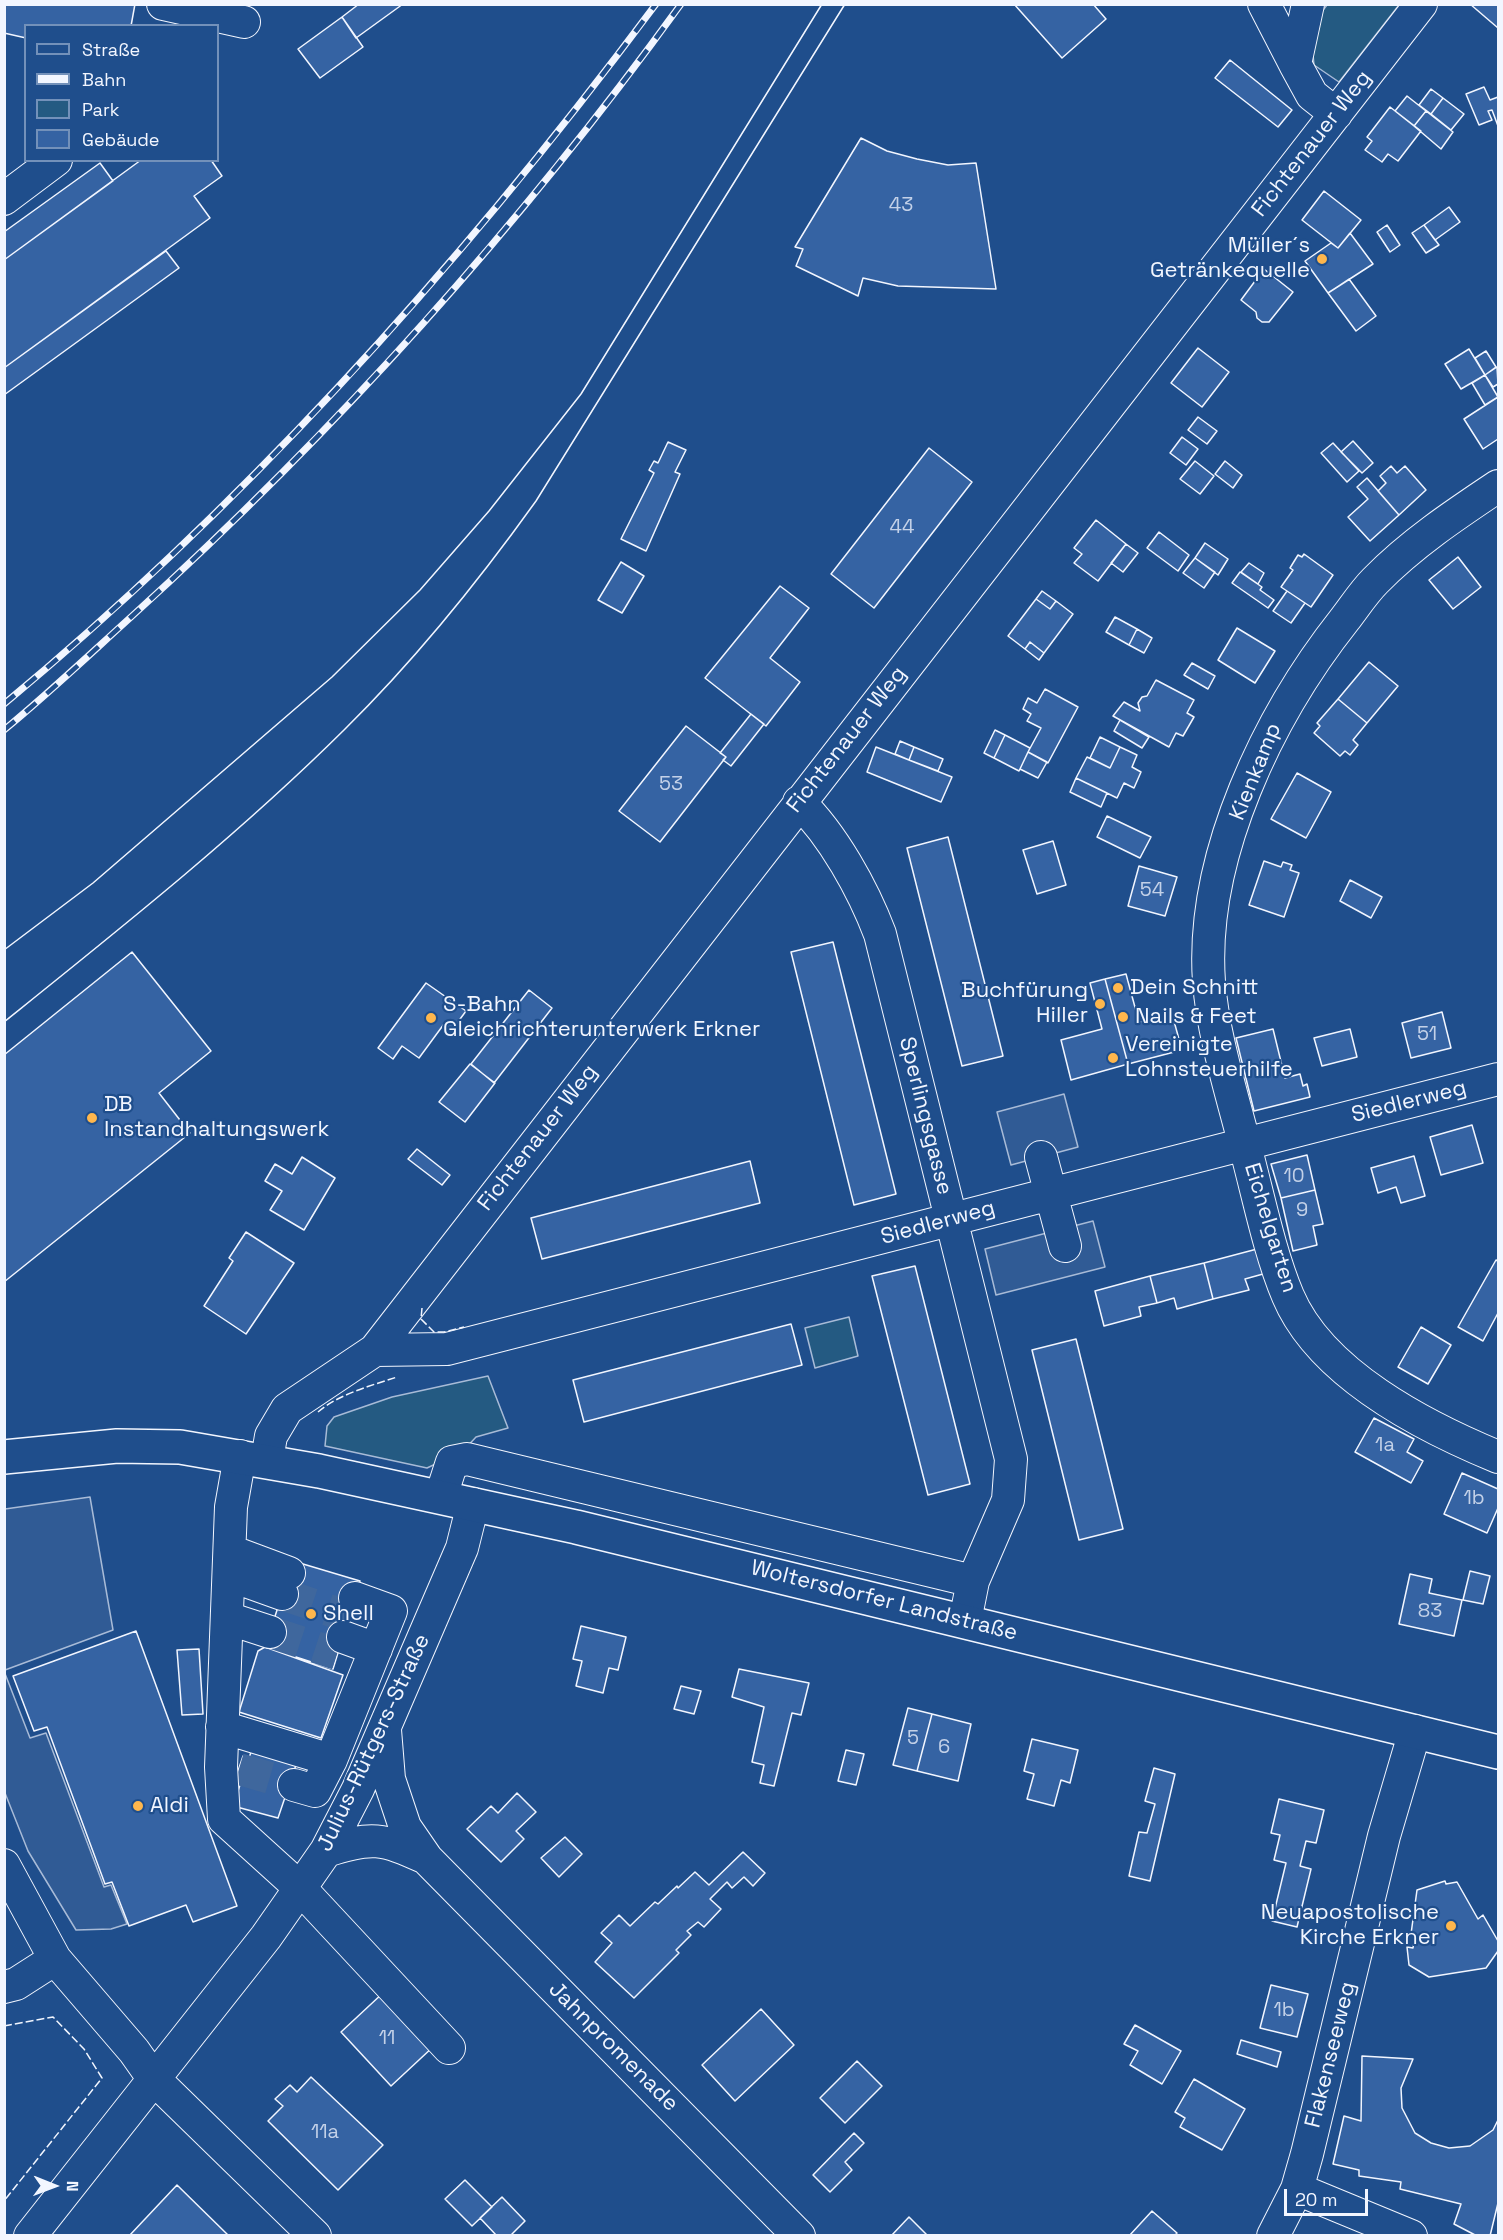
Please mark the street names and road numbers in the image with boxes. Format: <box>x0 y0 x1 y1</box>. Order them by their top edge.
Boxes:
street label: Fichtenauer Weg <box>1247 65 1377 223</box>
street label: Fichtenauer Weg <box>782 661 912 819</box>
street label: Kienkamp <box>1225 719 1287 825</box>
street label: Sperlingsgasse <box>893 1034 957 1198</box>
street label: Fichtenauer Weg <box>473 1059 603 1217</box>
street label: Siedlerweg <box>1349 1075 1469 1129</box>
street label: Eichelgarten <box>1238 1160 1302 1296</box>
street label: Siedlerweg <box>878 1195 998 1251</box>
street label: Woltersdorfer Landstraße <box>748 1555 1020 1647</box>
street label: Julius-Rütgers-Straße <box>312 1630 436 1856</box>
street label: Jahnpromenade <box>543 1977 683 2117</box>
street label: Flakenseeweg <box>1300 1979 1362 2131</box>

